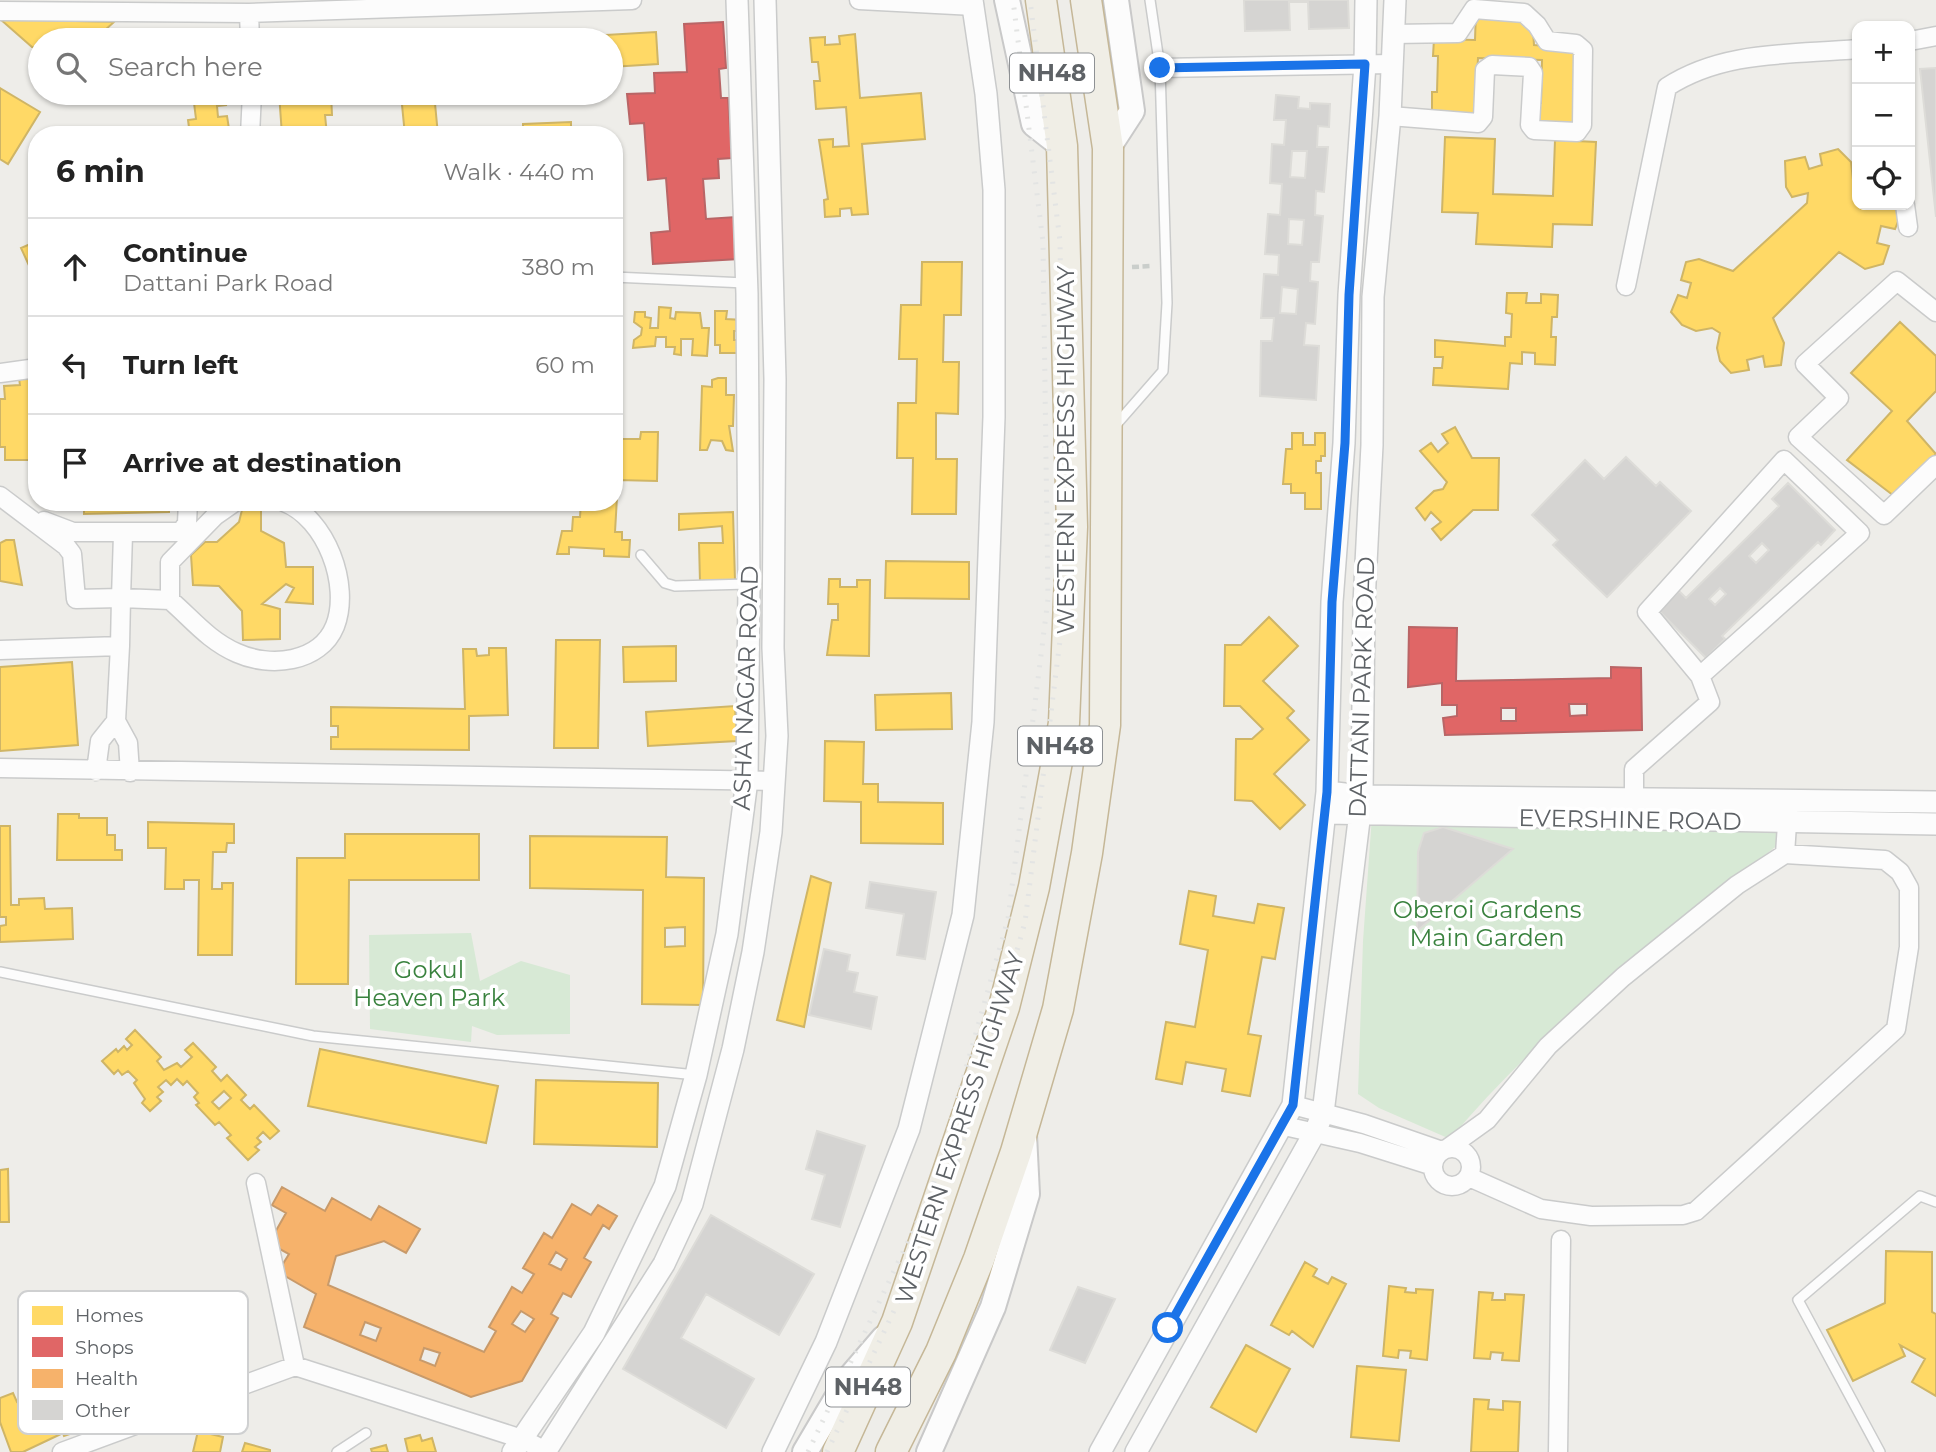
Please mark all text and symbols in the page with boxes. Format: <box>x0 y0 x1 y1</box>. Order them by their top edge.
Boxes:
map controls <box>1852 21 1915 210</box>
button: + <box>1852 21 1915 84</box>
search box <box>28 28 623 105</box>
icon: search <box>52 48 90 86</box>
text: Search here <box>108 51 263 83</box>
route end <box>1144 52 1175 83</box>
road number: NH48 <box>1010 54 1094 92</box>
button: − <box>1852 84 1915 147</box>
button: locate <box>1852 147 1915 210</box>
text: 6 min <box>56 153 145 190</box>
text: Walk · 440 m <box>443 158 595 186</box>
text: Continue <box>123 237 248 269</box>
icon: ahead <box>56 248 94 286</box>
text: 380 m <box>522 253 595 281</box>
street label: WESTERN EXPRESS HIGHWAY <box>1051 265 1080 634</box>
text: Dattani Park Road <box>123 269 334 297</box>
icon: left <box>56 346 94 384</box>
text: Turn left <box>123 349 239 381</box>
text: 60 m <box>535 351 595 379</box>
icon: arrive <box>56 444 94 482</box>
text: Arrive at destination <box>123 447 402 479</box>
street label: DATTANI PARK ROAD <box>1342 556 1381 818</box>
street label: ASHA NAGAR ROAD <box>727 565 764 811</box>
road number: NH48 <box>1018 726 1102 766</box>
street label: EVERSHINE ROAD <box>1518 803 1742 836</box>
park label: Oberoi Gardens Main Garden <box>1393 895 1581 952</box>
street label: WESTERN EXPRESS HIGHWAY <box>889 947 1031 1308</box>
park label: Gokul Heaven Park <box>353 955 506 1012</box>
legend <box>18 1291 248 1434</box>
text: Homes <box>75 1304 143 1327</box>
route start <box>1152 1312 1183 1343</box>
text: Shops <box>75 1336 134 1359</box>
text: Health <box>75 1367 138 1390</box>
road number: NH48 <box>826 1368 910 1406</box>
text: Other <box>75 1399 131 1422</box>

